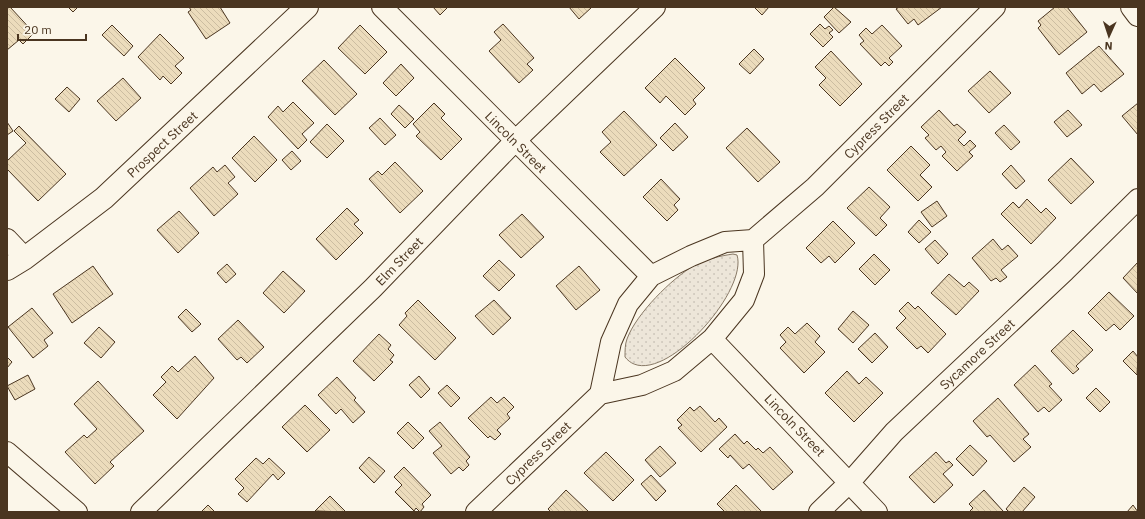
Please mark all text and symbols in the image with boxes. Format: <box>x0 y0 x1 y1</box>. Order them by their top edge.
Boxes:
scale bar <box>18 16 86 42</box>
north arrow <box>1089 16 1129 56</box>
text: 20 m <box>24 22 52 37</box>
text: N <box>1104 39 1113 53</box>
street label: Cypress Street <box>840 90 913 163</box>
street label: Prospect Street <box>123 107 201 181</box>
street label: Lincoln Street <box>481 108 550 177</box>
street label: Elm Street <box>372 233 427 289</box>
street label: Sycamore Street <box>936 315 1018 394</box>
street label: Lincoln Street <box>761 390 829 460</box>
street label: Cypress Street <box>502 418 575 489</box>

